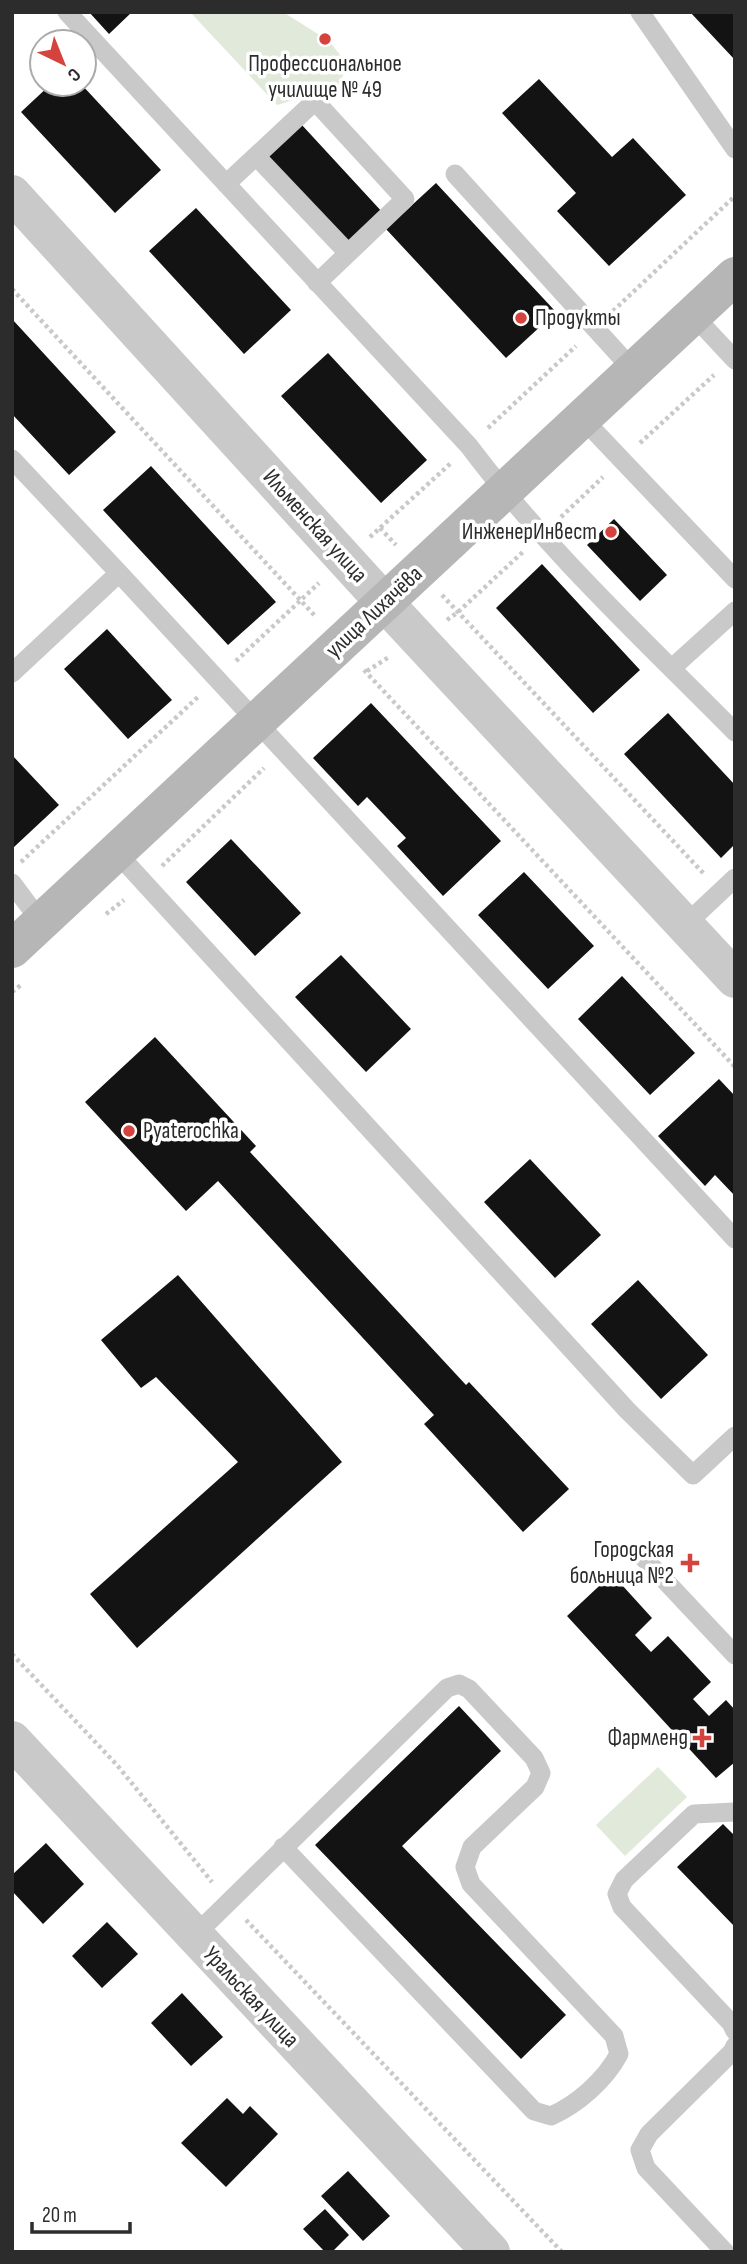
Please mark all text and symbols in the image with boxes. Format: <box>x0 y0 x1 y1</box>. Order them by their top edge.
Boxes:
north arrow <box>28 28 98 98</box>
marker: Профессиональное училище № 49 <box>317 31 333 47</box>
place label: Профессиональное училище № 49 <box>248 50 402 104</box>
text: С <box>62 63 85 86</box>
place label: Продукты <box>535 304 621 332</box>
marker: Продукты <box>513 310 529 326</box>
street label: Ильменская улица <box>257 464 373 588</box>
place label: ИнженерИнвест <box>462 518 597 546</box>
marker: ИнженерИнвест <box>603 524 619 540</box>
street label: улица Лихачёва <box>320 560 428 664</box>
place label: Pyaterochka <box>143 1117 239 1145</box>
marker: Pyaterochka <box>121 1123 137 1139</box>
place label: Городская больница №2 <box>570 1536 674 1590</box>
marker: Городская больница №2 <box>680 1553 700 1573</box>
place label: Фармленд <box>608 1724 688 1752</box>
marker: Фармленд <box>694 1730 710 1746</box>
street label: Уральская улица <box>197 1941 305 2053</box>
scale bar <box>32 2190 130 2234</box>
text: 20 m <box>42 2203 77 2228</box>

